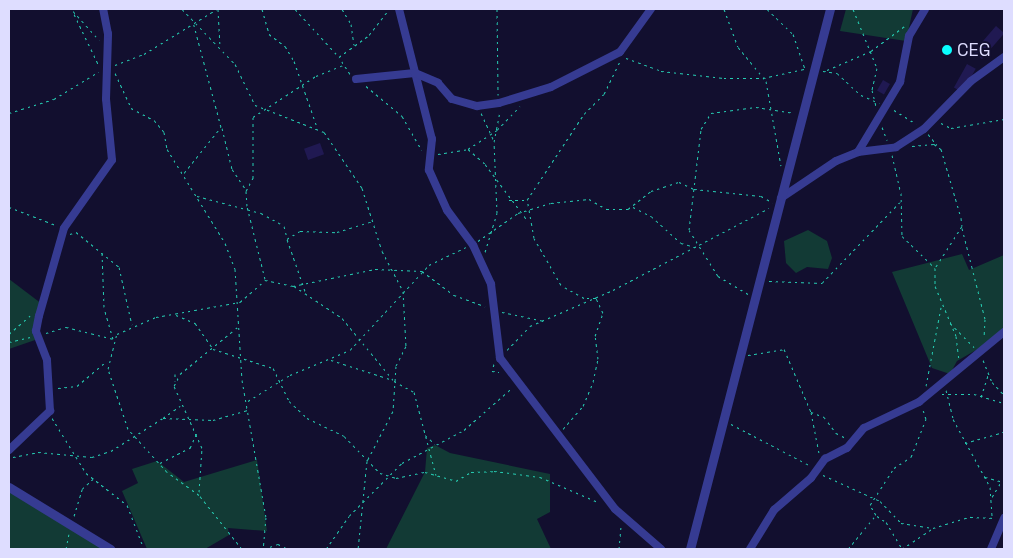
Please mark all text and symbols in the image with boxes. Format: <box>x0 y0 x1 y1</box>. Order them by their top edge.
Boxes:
place label: CEG <box>957 39 991 61</box>
marker: CEG <box>941 44 953 56</box>

